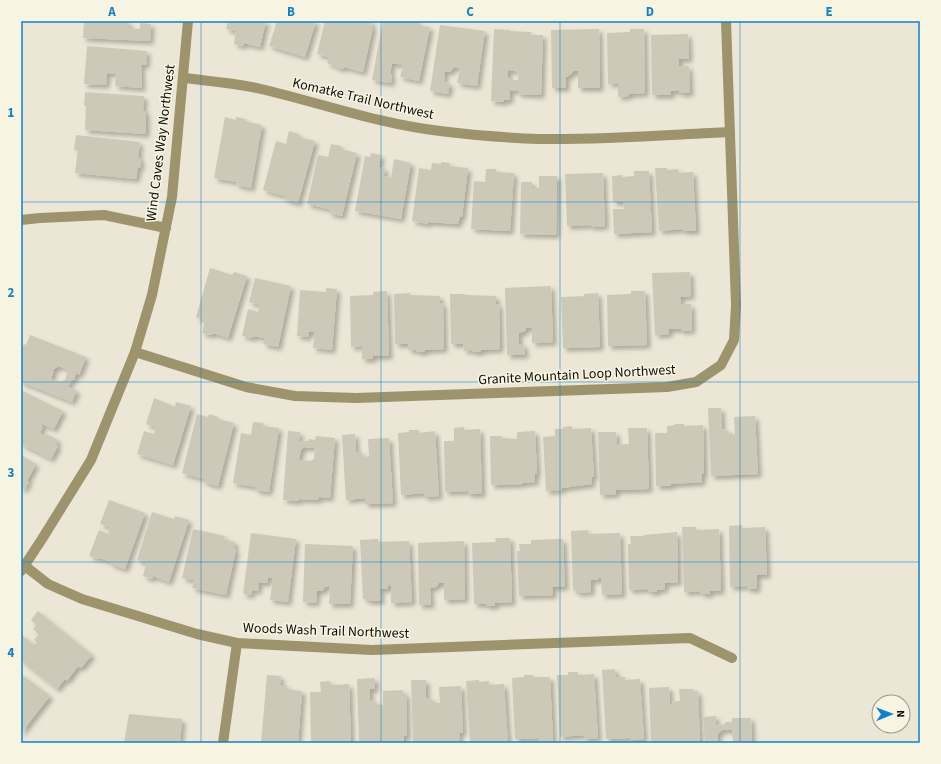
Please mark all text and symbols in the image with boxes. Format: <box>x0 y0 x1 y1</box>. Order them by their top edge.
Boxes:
text: A <box>107 3 116 21</box>
text: B <box>287 3 295 21</box>
text: C <box>466 3 474 21</box>
text: D <box>646 3 654 21</box>
text: E <box>825 3 833 21</box>
street label: Wind Caves Way Northwest <box>141 63 181 223</box>
street label: Komatke Trail Northwest <box>290 73 436 125</box>
text: 1 <box>8 104 15 122</box>
text: 2 <box>8 284 15 302</box>
street label: Granite Mountain Loop Northwest <box>478 360 676 390</box>
text: 3 <box>8 464 15 482</box>
street label: Woods Wash Trail Northwest <box>243 618 410 644</box>
text: 4 <box>8 644 15 662</box>
north arrow <box>871 694 911 734</box>
text: N <box>893 710 908 718</box>

